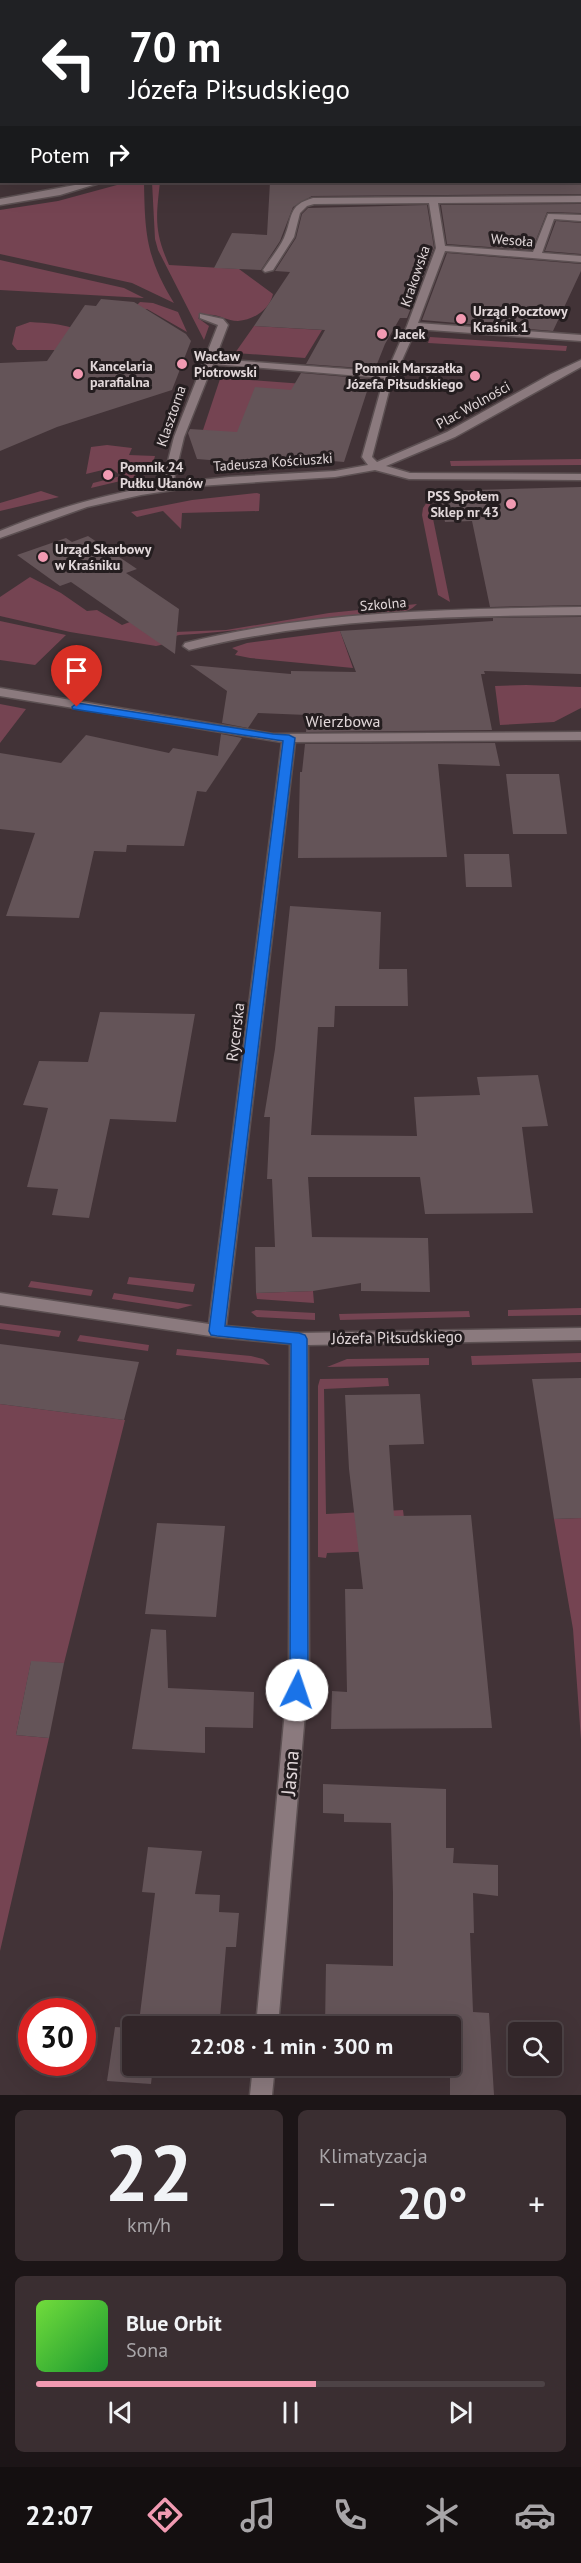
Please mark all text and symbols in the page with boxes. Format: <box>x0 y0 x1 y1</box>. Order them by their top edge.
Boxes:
text: 70 m <box>129 19 221 74</box>
icon: left <box>30 24 108 102</box>
text: Józefa Piłsudskiego <box>129 72 350 106</box>
icon: right <box>102 138 135 171</box>
text: Potem <box>30 141 90 169</box>
street label: Wesoła <box>490 230 534 250</box>
street label: Krakowska <box>396 243 434 309</box>
place label: Urząd Pocztowy Kraśnik 1 <box>473 302 568 336</box>
marker: Urząd Pocztowy Kraśnik 1 <box>454 312 468 326</box>
place label: Jacek <box>393 325 426 343</box>
marker: Jacek <box>375 327 389 341</box>
place label: Wacław Piotrowski <box>194 347 257 381</box>
place label: Kancelaria parafialna <box>90 357 153 391</box>
marker: Wacław Piotrowski <box>175 357 189 371</box>
place label: Pomnik Marszałka Józefa Piłsudskiego <box>346 359 463 393</box>
marker: Kancelaria parafialna <box>71 367 85 381</box>
marker: Pomnik Marszałka Józefa Piłsudskiego <box>468 369 482 383</box>
street label: Plac Wolności <box>433 377 513 433</box>
street label: Klasztorna <box>152 383 190 449</box>
street label: Tadeusza Kościuszki <box>213 449 333 475</box>
place label: Pomnik 24 Pułku Ułanów <box>120 458 204 492</box>
marker: Pomnik 24 Pułku Ułanów <box>101 468 115 482</box>
place label: PSS Społem Sklep nr 43 <box>427 487 499 521</box>
marker: PSS Społem Sklep nr 43 <box>504 497 518 511</box>
place label: Urząd Skarbowy w Kraśniku <box>54 540 152 574</box>
marker: Urząd Skarbowy w Kraśniku <box>36 550 50 564</box>
street label: Szkolna <box>359 593 407 615</box>
pin <box>51 645 102 707</box>
icon: arrive <box>60 654 93 687</box>
street label: Wierzbowa <box>306 711 381 731</box>
street label: Rycerska <box>221 1001 249 1063</box>
street label: Józefa Piłsudskiego <box>330 1326 463 1348</box>
position arrow <box>265 1658 329 1722</box>
street label: Jasna <box>275 1749 305 1798</box>
speed limit sign: 30 <box>18 1998 96 2076</box>
map controls <box>508 2022 562 2076</box>
button: search <box>508 2022 562 2076</box>
text: 22:08 · 1 min · 300 m <box>190 2032 393 2060</box>
text: 22 <box>105 2122 193 2223</box>
text: Klimatyzacja <box>319 2143 428 2169</box>
text: 20° <box>397 2173 467 2231</box>
text: − <box>319 2182 336 2225</box>
text: + <box>528 2182 545 2225</box>
text: km/h <box>127 2212 171 2238</box>
text: Blue Orbit <box>126 2309 222 2337</box>
text: Sona <box>126 2337 168 2363</box>
icon: previous <box>104 2396 137 2429</box>
icon: pause <box>274 2396 307 2429</box>
icon: next <box>444 2396 477 2429</box>
icon: directions <box>144 2494 186 2536</box>
icon: music <box>237 2494 279 2536</box>
icon: phone <box>329 2494 371 2536</box>
icon: climate <box>421 2494 463 2536</box>
icon: car <box>514 2494 556 2536</box>
text: 22:07 <box>25 2498 94 2532</box>

